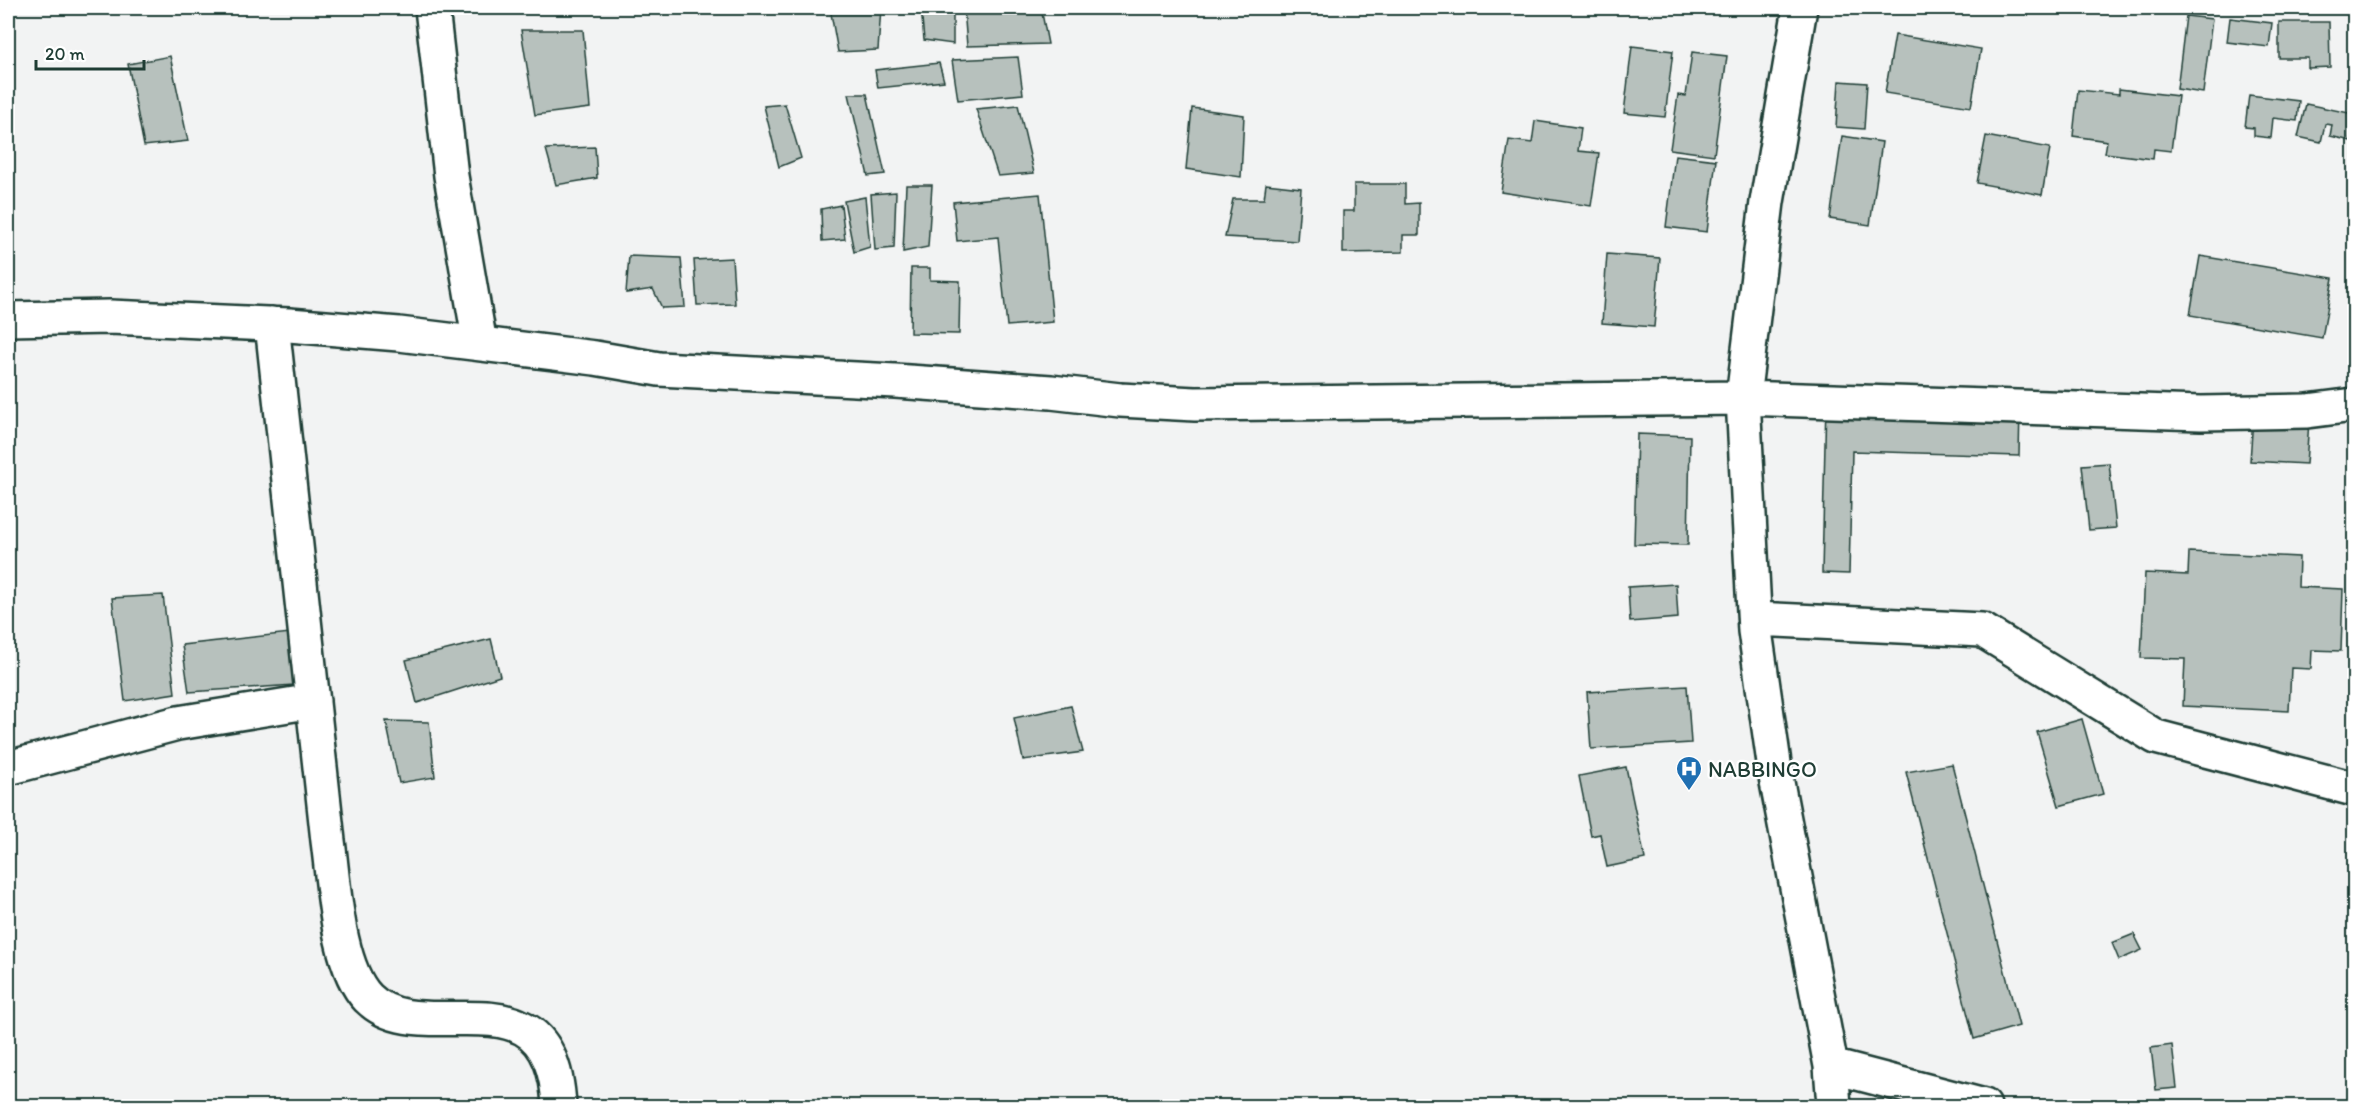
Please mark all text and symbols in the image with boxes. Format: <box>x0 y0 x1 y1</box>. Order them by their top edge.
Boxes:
scale bar <box>36 33 144 71</box>
text: 20 m <box>45 43 85 65</box>
hospital icon: NABBINGO <box>1674 754 1704 792</box>
place label: NABBINGO <box>1708 756 1817 783</box>

